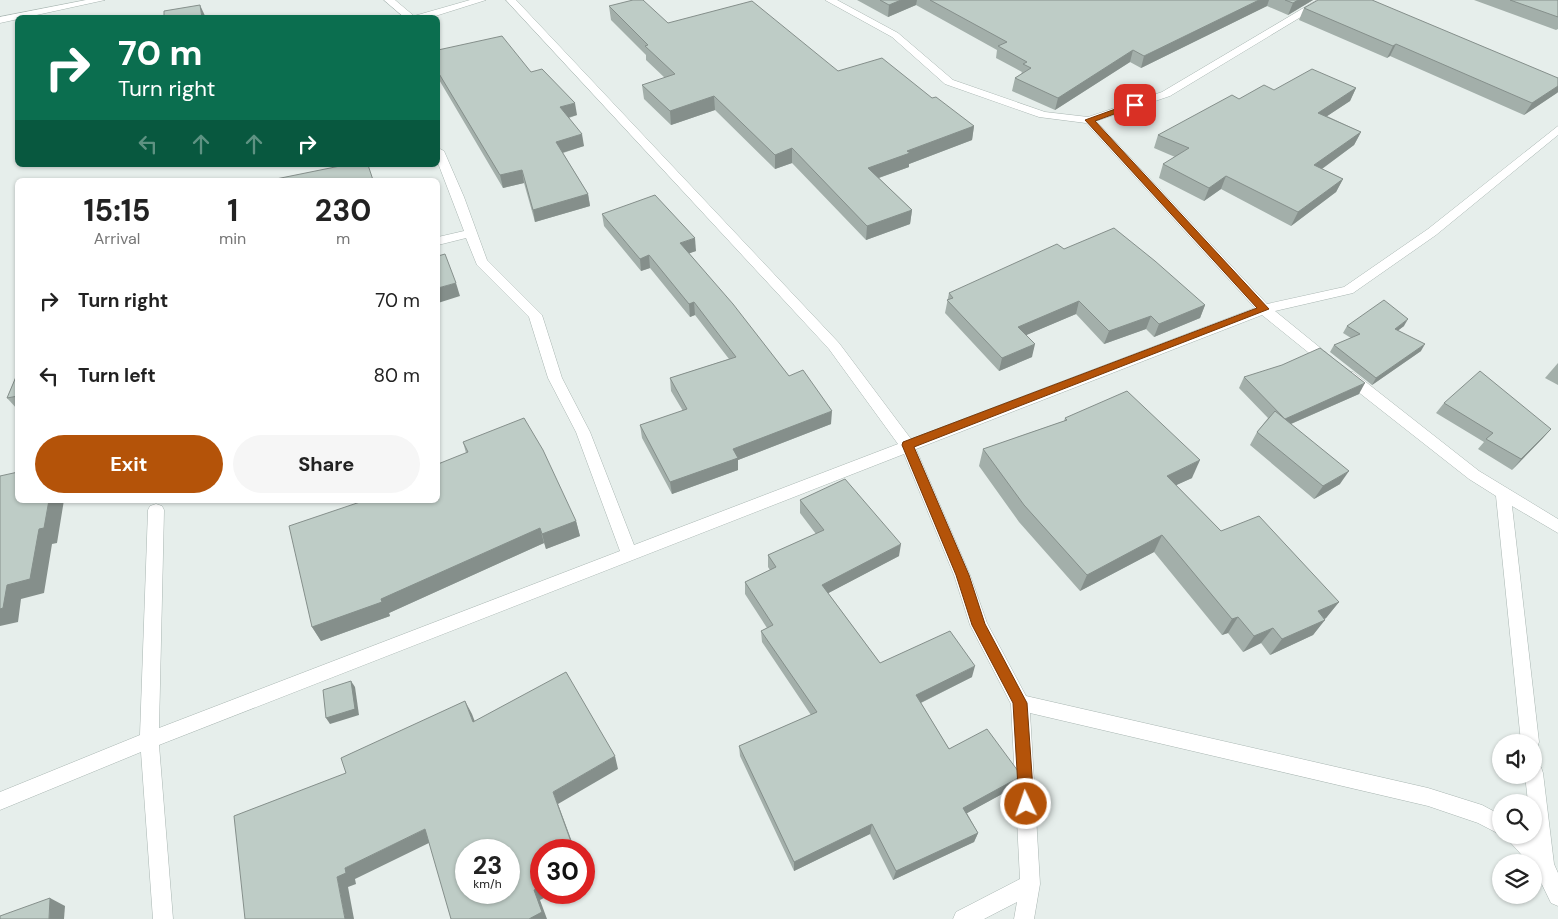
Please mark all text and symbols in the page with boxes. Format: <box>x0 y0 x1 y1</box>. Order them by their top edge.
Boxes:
text: 70 m <box>118 30 202 76</box>
icon: right <box>35 35 100 100</box>
text: Turn right <box>118 74 215 103</box>
pin <box>1114 84 1156 126</box>
icon: arrive <box>1121 91 1149 119</box>
icon: left <box>134 130 162 158</box>
icon: ahead <box>187 130 215 158</box>
icon: ahead <box>240 130 268 158</box>
icon: right <box>293 130 321 158</box>
text: 15:15 <box>84 191 150 230</box>
text: 1 <box>227 191 238 230</box>
text: 230 <box>315 191 371 230</box>
text: Arrival <box>94 228 140 249</box>
text: min <box>219 228 246 249</box>
text: m <box>336 228 350 249</box>
icon: right <box>35 287 63 315</box>
text: Turn right <box>78 288 168 313</box>
text: 70 m <box>375 288 420 313</box>
icon: left <box>35 362 63 390</box>
text: Turn left <box>78 363 156 388</box>
text: 80 m <box>373 363 420 388</box>
button: Exit <box>35 435 223 493</box>
button: Share <box>233 435 420 493</box>
map controls <box>1492 734 1542 904</box>
button: sound <box>1492 734 1542 784</box>
position arrow <box>999 777 1051 829</box>
button: search <box>1492 794 1542 844</box>
speed limit sign: 30 <box>530 839 595 904</box>
text: 23 <box>473 849 502 882</box>
button: layers <box>1492 854 1542 904</box>
text: km/h <box>473 876 502 892</box>

